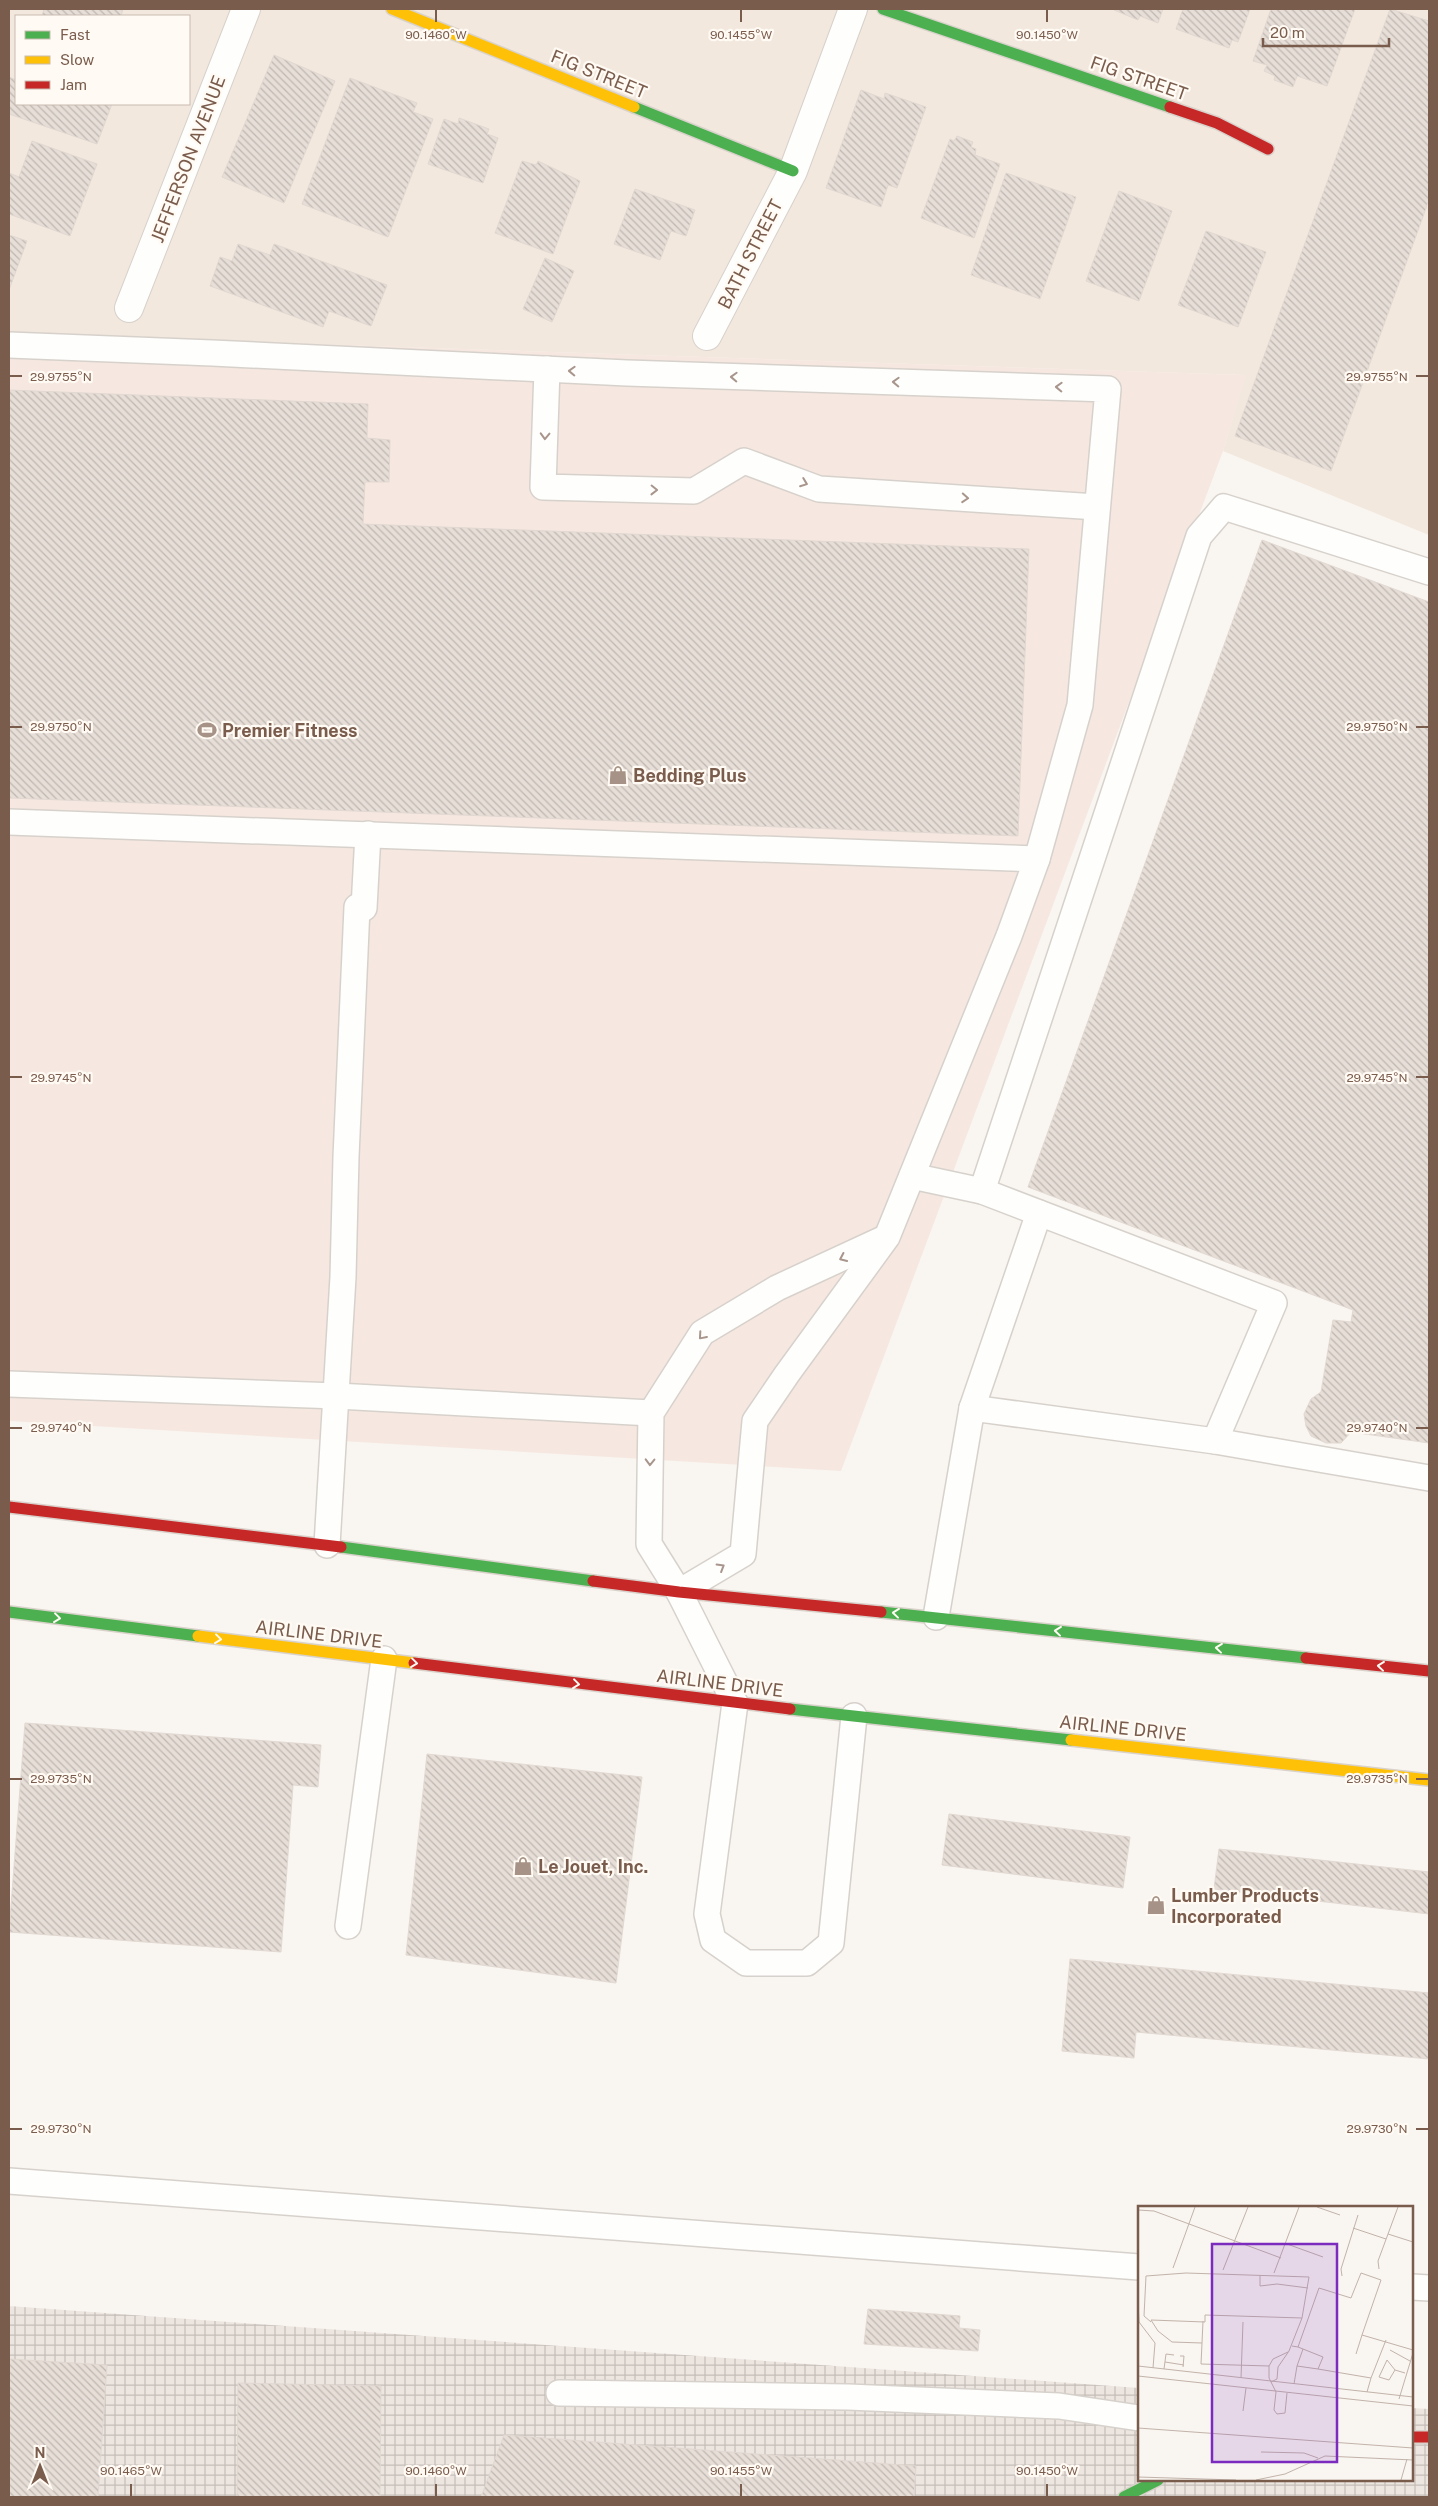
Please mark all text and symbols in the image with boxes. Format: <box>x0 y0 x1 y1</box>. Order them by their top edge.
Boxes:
legend <box>15 15 190 105</box>
scale bar <box>1263 15 1389 47</box>
text: 20 m <box>1270 24 1305 41</box>
text: Fast <box>60 26 90 43</box>
text: 90.1460°W <box>405 28 467 42</box>
text: 90.1455°W <box>710 28 773 42</box>
text: 90.1450°W <box>1016 28 1078 42</box>
street label: FIG STREET <box>548 45 650 103</box>
text: Slow <box>60 51 95 68</box>
street label: FIG STREET <box>1088 52 1191 105</box>
street label: JEFFERSON AVENUE <box>146 73 230 245</box>
text: Jam <box>60 76 87 93</box>
street label: BATH STREET <box>713 195 787 312</box>
one-way arrow <box>567 365 575 376</box>
text: 29.9755°N <box>30 370 92 384</box>
text: 29.9755°N <box>1346 370 1408 384</box>
one-way arrow <box>730 371 738 382</box>
one-way arrow <box>892 377 900 387</box>
one-way arrow <box>1055 382 1063 393</box>
one-way arrow <box>539 432 550 440</box>
one-way arrow <box>799 477 808 488</box>
one-way arrow <box>650 485 658 495</box>
one-way arrow <box>961 493 969 504</box>
sports icon: Premier Fitness <box>196 719 218 741</box>
text: 29.9750°N <box>30 720 92 734</box>
place label: Premier Fitness <box>222 720 358 741</box>
text: 29.9750°N <box>1346 720 1408 734</box>
shop icon: Bedding Plus <box>607 764 629 786</box>
place label: Bedding Plus <box>633 765 746 786</box>
text: 29.9745°N <box>30 1071 92 1085</box>
text: 29.9745°N <box>1346 1071 1408 1085</box>
one-way arrow <box>839 1251 848 1262</box>
one-way arrow <box>698 1330 707 1339</box>
text: 29.9740°N <box>30 1421 92 1435</box>
text: 29.9740°N <box>1346 1421 1408 1435</box>
one-way arrow <box>645 1458 655 1466</box>
one-way arrow <box>716 1564 725 1574</box>
one-way arrow <box>892 1608 900 1619</box>
one-way arrow <box>53 1612 61 1623</box>
street label: AIRLINE DRIVE <box>254 1616 384 1652</box>
one-way arrow <box>1053 1626 1061 1637</box>
one-way arrow <box>214 1633 223 1643</box>
one-way arrow <box>1215 1643 1223 1654</box>
one-way arrow <box>411 1657 419 1668</box>
one-way arrow <box>1376 1661 1384 1672</box>
street label: AIRLINE DRIVE <box>655 1665 785 1701</box>
one-way arrow <box>572 1678 580 1689</box>
street label: AIRLINE DRIVE <box>1058 1711 1188 1745</box>
text: 29.9735°N <box>30 1772 92 1786</box>
text: 29.9735°N <box>1346 1772 1408 1786</box>
shop icon: Le Jouet, Inc. <box>512 1855 534 1877</box>
place label: Le Jouet, Inc. <box>538 1856 648 1877</box>
place label: Lumber Products Incorporated <box>1171 1885 1319 1927</box>
shop icon: Lumber Products Incorporated <box>1145 1894 1167 1916</box>
text: 29.9730°N <box>30 2122 92 2136</box>
text: 29.9730°N <box>1346 2122 1408 2136</box>
inset map <box>1138 2206 1413 2481</box>
north arrow <box>15 2441 65 2491</box>
text: N <box>35 2445 45 2461</box>
text: 90.1465°W <box>100 2464 163 2478</box>
text: 90.1460°W <box>405 2464 467 2478</box>
text: 90.1455°W <box>710 2464 773 2478</box>
text: 90.1450°W <box>1016 2464 1078 2478</box>

